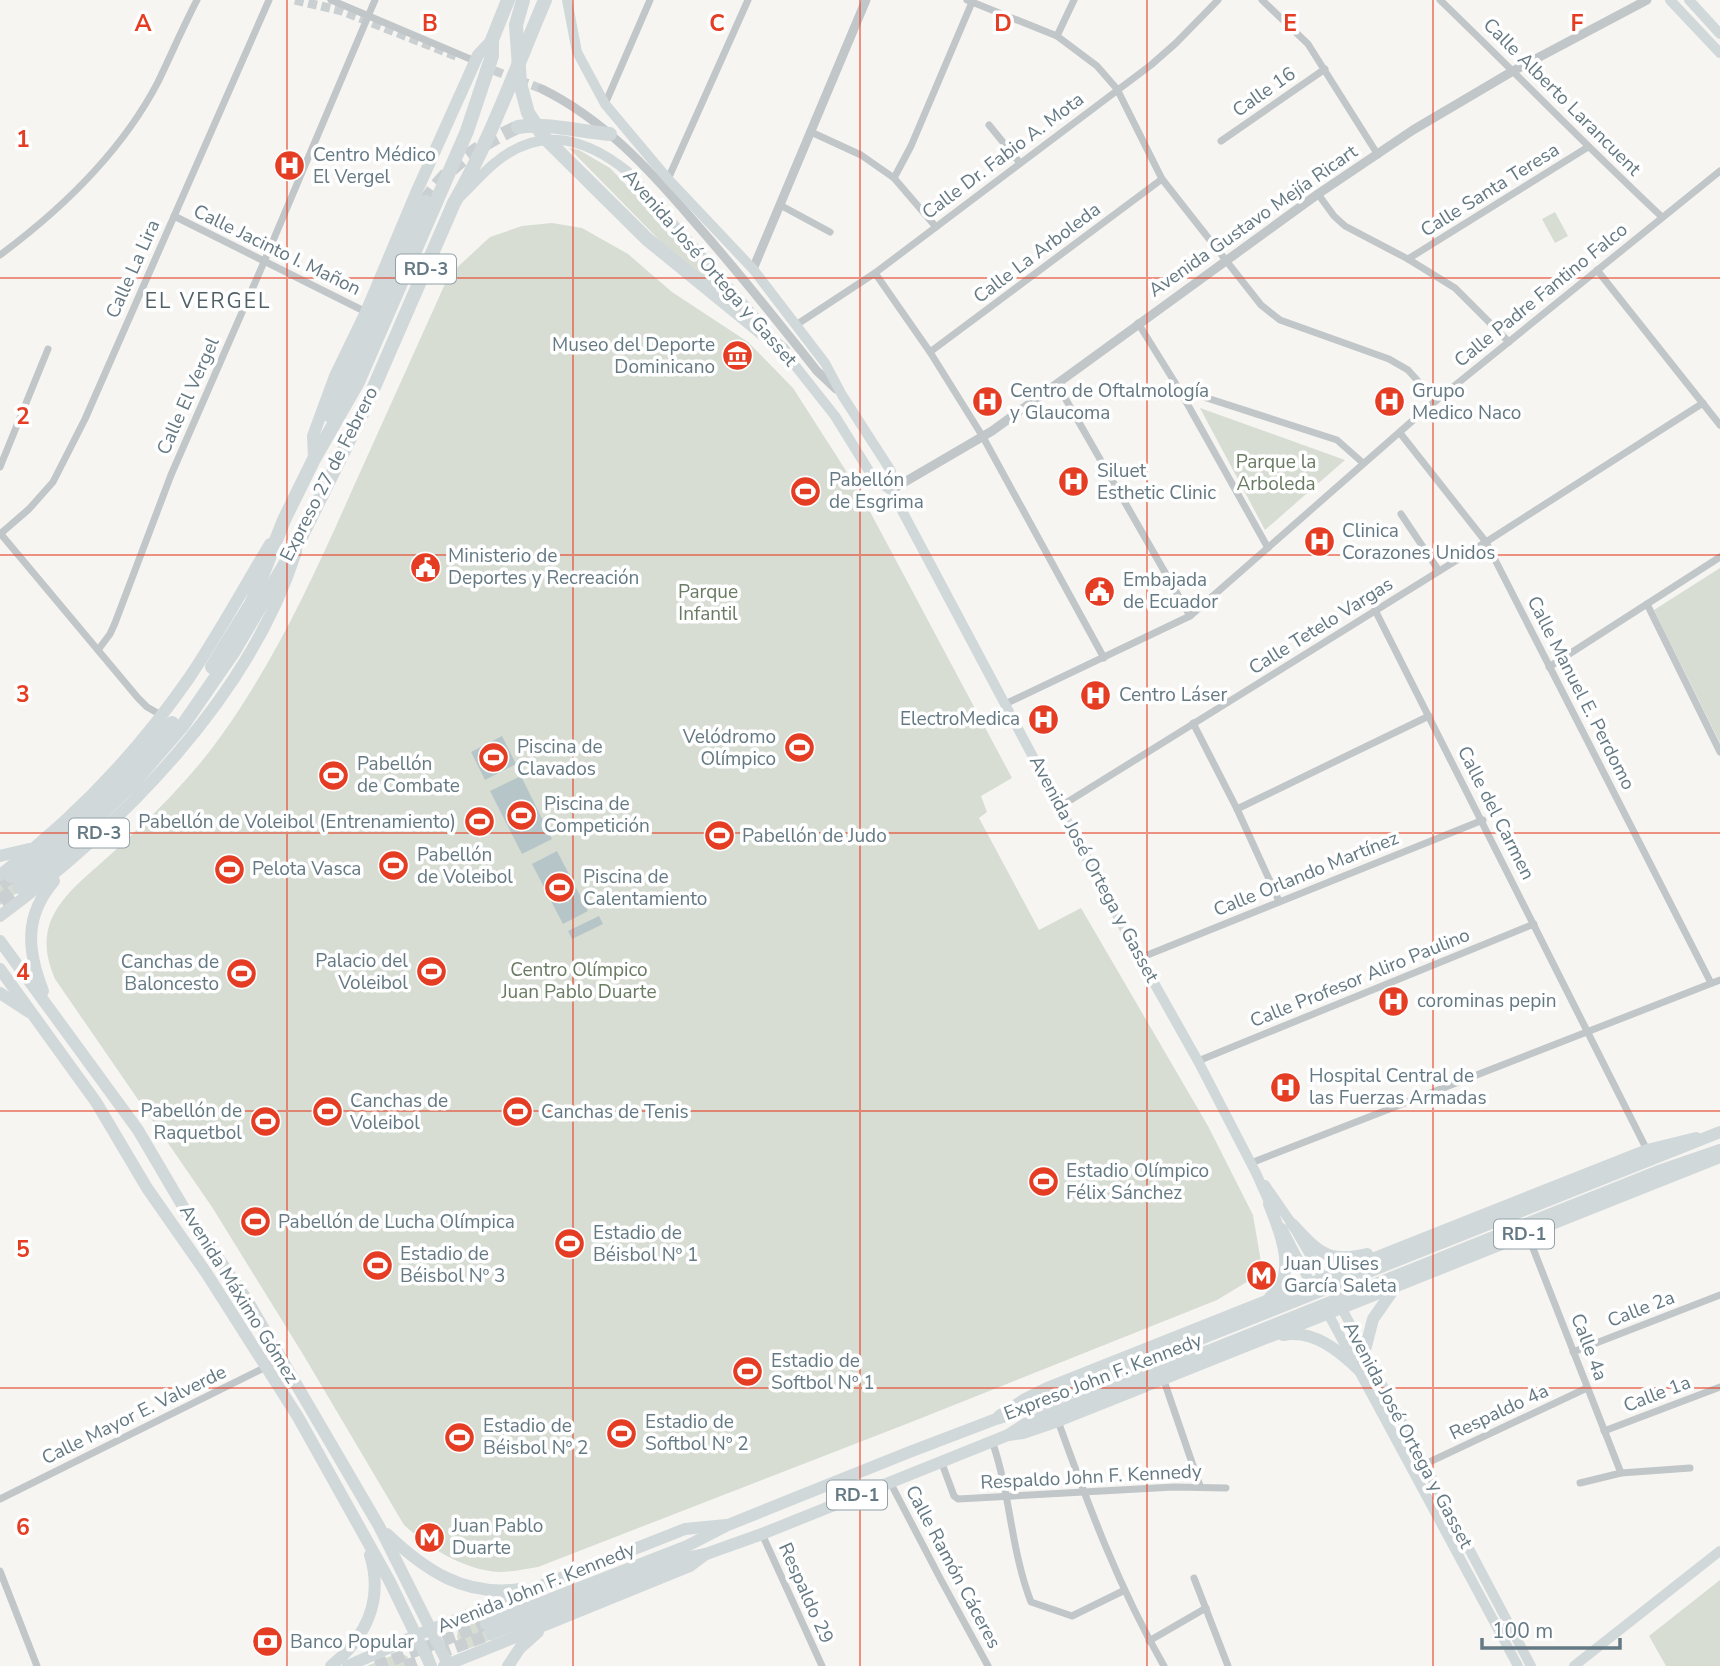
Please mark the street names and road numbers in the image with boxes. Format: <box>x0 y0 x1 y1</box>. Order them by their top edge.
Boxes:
street label: Calle Alberto Larancuent <box>1477 12 1647 182</box>
street label: Calle 16 <box>1227 61 1301 123</box>
street label: Calle Dr. Fabio A. Mota <box>917 87 1089 225</box>
street label: Calle Santa Teresa <box>1416 137 1564 243</box>
street label: Avenida Gustavo Mejía Ricart <box>1143 139 1363 303</box>
street label: Avenida José Ortega y Gasset <box>617 164 803 372</box>
street label: Calle La Arboleda <box>968 197 1106 309</box>
street label: Calle Jacinto I. Mañon <box>189 198 365 302</box>
street label: Calle La Lira <box>100 216 166 322</box>
street label: Calle Padre Fantino Falco <box>1449 217 1633 373</box>
road number: RD-3 <box>396 255 456 284</box>
street label: Calle El Vergel <box>151 333 226 459</box>
street label: Expreso 27 de Febrero <box>274 382 384 566</box>
street label: Calle Tetelo Vargas <box>1244 571 1398 681</box>
street label: Calle Manuel E. Perdomo <box>1521 592 1641 794</box>
street label: Calle del Carmen <box>1451 742 1541 884</box>
street label: Avenida José Ortega y Gasset <box>1023 751 1165 987</box>
road number: RD-3 <box>69 818 129 848</box>
street label: Calle Orlando Martínez <box>1210 825 1403 923</box>
street label: Calle Profesor Aliro Paulino <box>1246 922 1474 1034</box>
street label: Avenida Máximo Gómez <box>173 1200 305 1389</box>
road number: RD-1 <box>1494 1219 1554 1248</box>
street label: Calle 2a <box>1604 1284 1678 1334</box>
street label: Calle 4a <box>1564 1310 1614 1384</box>
street label: Avenida José Ortega y Gasset <box>1337 1317 1479 1553</box>
street label: Expreso John F. Kennedy <box>1000 1327 1206 1427</box>
street label: Calle Mayor E. Valverde <box>37 1359 231 1471</box>
street label: Calle 1a <box>1620 1369 1694 1419</box>
street label: Respaldo 4a <box>1445 1378 1553 1446</box>
street label: Respaldo John F. Kennedy <box>980 1458 1203 1496</box>
road number: RD-1 <box>827 1480 887 1510</box>
street label: Calle Ramón Cáceres <box>899 1481 1007 1653</box>
street label: Avenida John F. Kennedy <box>433 1536 639 1640</box>
street label: Respaldo 29 <box>772 1538 840 1648</box>

